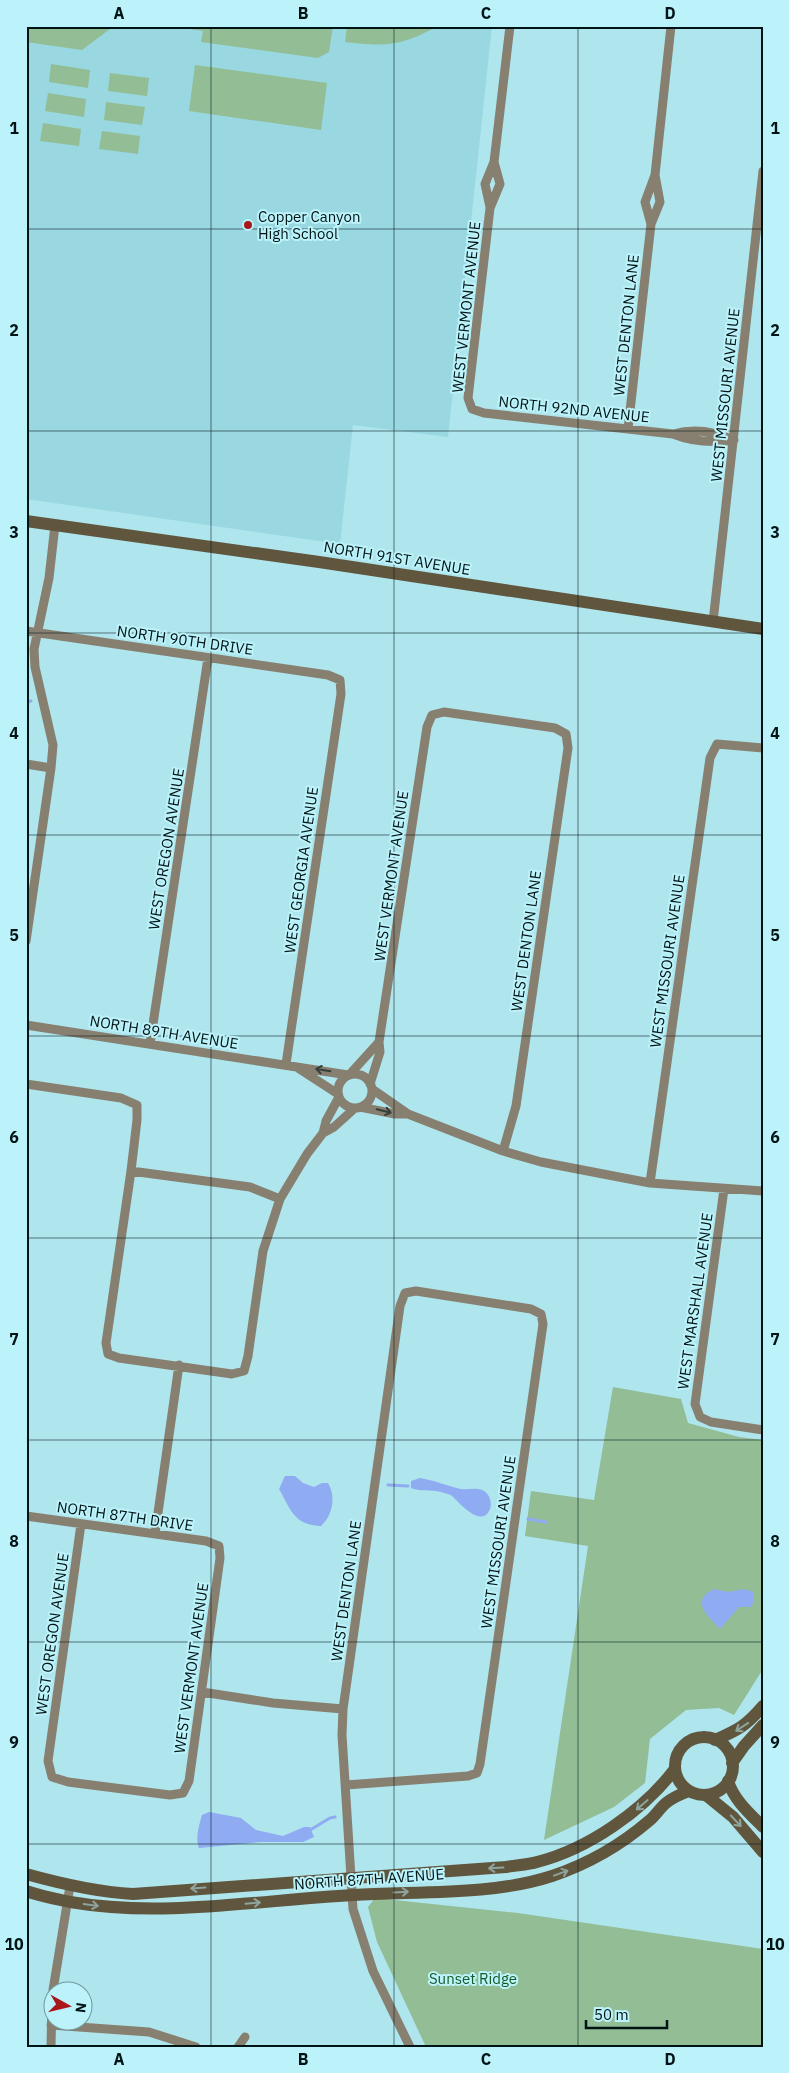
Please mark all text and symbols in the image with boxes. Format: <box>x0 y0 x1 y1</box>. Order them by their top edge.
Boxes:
text: A <box>114 3 125 23</box>
text: B <box>298 3 309 23</box>
text: C <box>481 3 491 23</box>
text: D <box>664 3 676 23</box>
text: 1 <box>9 118 19 138</box>
text: 1 <box>770 118 780 138</box>
place label: Copper Canyon High School <box>258 207 360 243</box>
marker: Copper Canyon High School <box>242 219 254 231</box>
street label: WEST VERMONT AVENUE <box>448 220 484 394</box>
street label: WEST DENTON LANE <box>609 253 643 397</box>
street label: WEST MISSOURI AVENUE <box>706 307 744 483</box>
text: 2 <box>9 320 19 340</box>
text: 2 <box>770 320 780 340</box>
street label: NORTH 92ND AVENUE <box>498 392 650 426</box>
text: 3 <box>9 522 19 542</box>
text: 3 <box>770 522 780 542</box>
street label: NORTH 91ST AVENUE <box>322 537 472 579</box>
street label: NORTH 90TH DRIVE <box>116 621 254 659</box>
text: 4 <box>9 723 19 743</box>
text: 4 <box>770 723 780 743</box>
street label: WEST OREGON AVENUE <box>144 767 188 931</box>
street label: WEST GEORGIA AVENUE <box>280 786 322 954</box>
street label: WEST VERMONT AVENUE <box>370 789 412 963</box>
street label: WEST DENTON LANE <box>507 869 545 1013</box>
street label: WEST MISSOURI AVENUE <box>645 873 689 1049</box>
text: 5 <box>9 925 19 945</box>
text: 5 <box>770 925 780 945</box>
street label: NORTH 89TH AVENUE <box>88 1011 240 1053</box>
one-way arrow <box>315 1065 331 1075</box>
one-way arrow <box>376 1107 392 1116</box>
text: 6 <box>9 1127 19 1147</box>
text: 6 <box>770 1127 780 1147</box>
street label: WEST MARSHALL AVENUE <box>673 1212 717 1390</box>
text: 7 <box>9 1329 19 1349</box>
text: 7 <box>770 1329 780 1349</box>
street label: WEST MISSOURI AVENUE <box>476 1454 520 1630</box>
street label: NORTH 87TH DRIVE <box>56 1497 194 1535</box>
street label: WEST DENTON LANE <box>327 1519 365 1663</box>
text: 8 <box>9 1531 19 1551</box>
text: 8 <box>770 1531 780 1551</box>
street label: WEST OREGON AVENUE <box>31 1552 73 1716</box>
street label: WEST VERMONT AVENUE <box>170 1581 212 1755</box>
one-way arrow <box>735 1722 749 1732</box>
text: 9 <box>9 1732 19 1752</box>
text: 9 <box>770 1732 780 1752</box>
one-way arrow <box>636 1799 649 1810</box>
one-way arrow <box>730 1815 742 1828</box>
one-way arrow <box>488 1863 504 1872</box>
street label: NORTH 87TH AVENUE <box>293 1864 445 1894</box>
one-way arrow <box>553 1868 568 1877</box>
one-way arrow <box>190 1883 206 1893</box>
one-way arrow <box>392 1888 408 1897</box>
one-way arrow <box>245 1899 261 1908</box>
one-way arrow <box>83 1900 99 1910</box>
text: 10 <box>4 1934 24 1954</box>
text: 10 <box>765 1934 785 1954</box>
park label: Sunset Ridge <box>429 1969 517 1988</box>
north arrow <box>42 1980 92 2030</box>
scale bar <box>586 1998 668 2030</box>
text: N <box>71 2002 90 2014</box>
text: 50 m <box>594 2005 629 2024</box>
text: A <box>114 2049 125 2069</box>
text: B <box>298 2049 309 2069</box>
text: C <box>481 2049 491 2069</box>
text: D <box>664 2049 676 2069</box>

